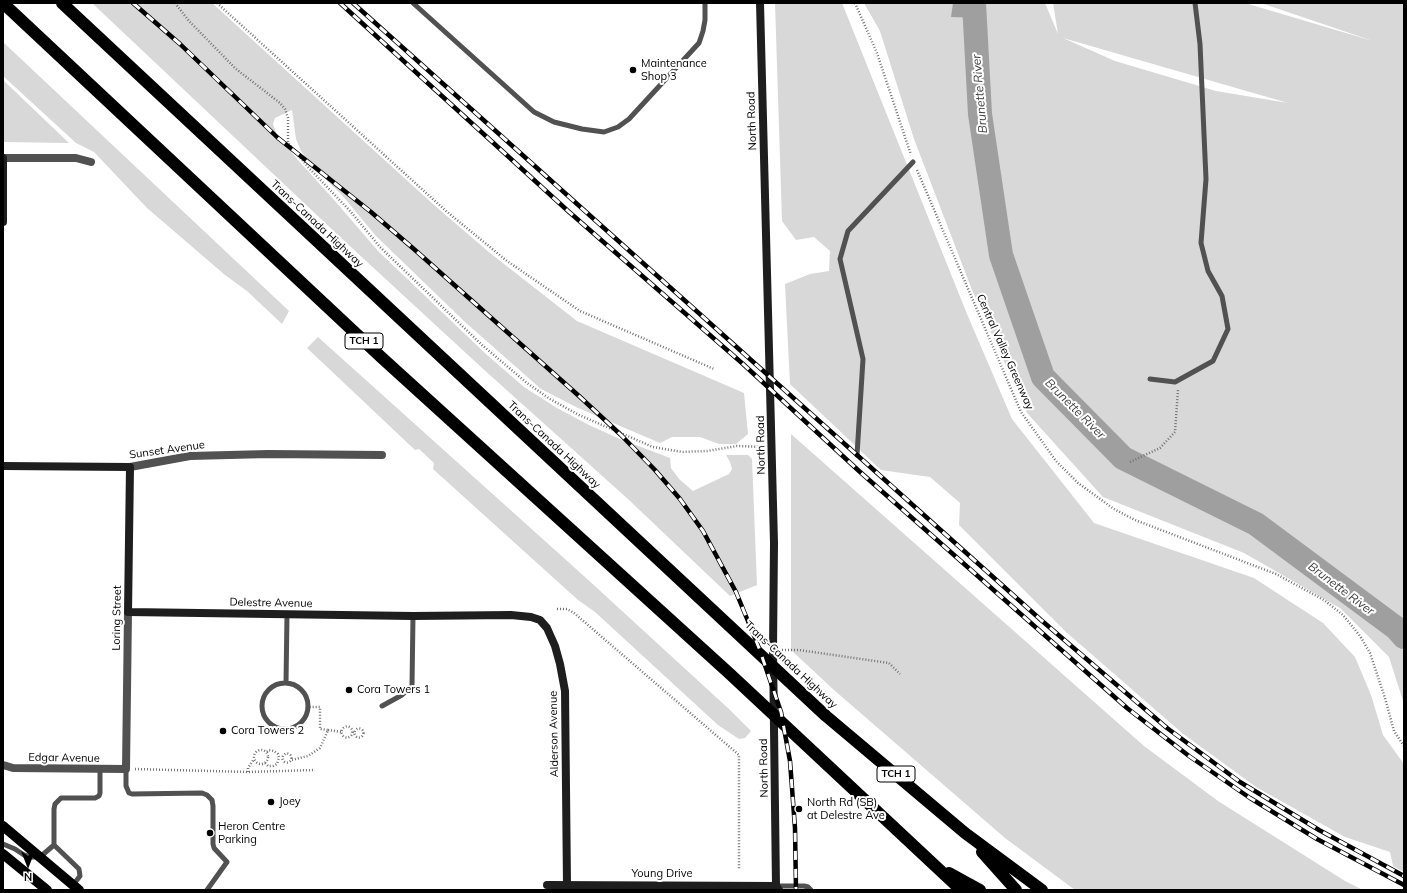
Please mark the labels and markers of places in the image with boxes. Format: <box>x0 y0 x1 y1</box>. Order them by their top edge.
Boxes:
place label: Maintenance Shop 3 <box>641 57 707 83</box>
marker: Maintenance Shop 3 <box>628 65 638 75</box>
place label: Cora Towers 1 <box>357 683 430 697</box>
marker: Cora Towers 1 <box>344 685 354 695</box>
place label: Cora Towers 2 <box>231 724 304 738</box>
marker: Cora Towers 2 <box>218 726 228 736</box>
place label: Joey <box>279 795 301 809</box>
place label: North Rd (SB) at Delestre Ave <box>807 796 885 822</box>
marker: Joey <box>266 797 276 807</box>
marker: North Rd (SB) at Delestre Ave <box>794 804 804 814</box>
place label: Heron Centre Parking <box>218 820 285 846</box>
marker: Heron Centre Parking <box>205 828 215 838</box>

